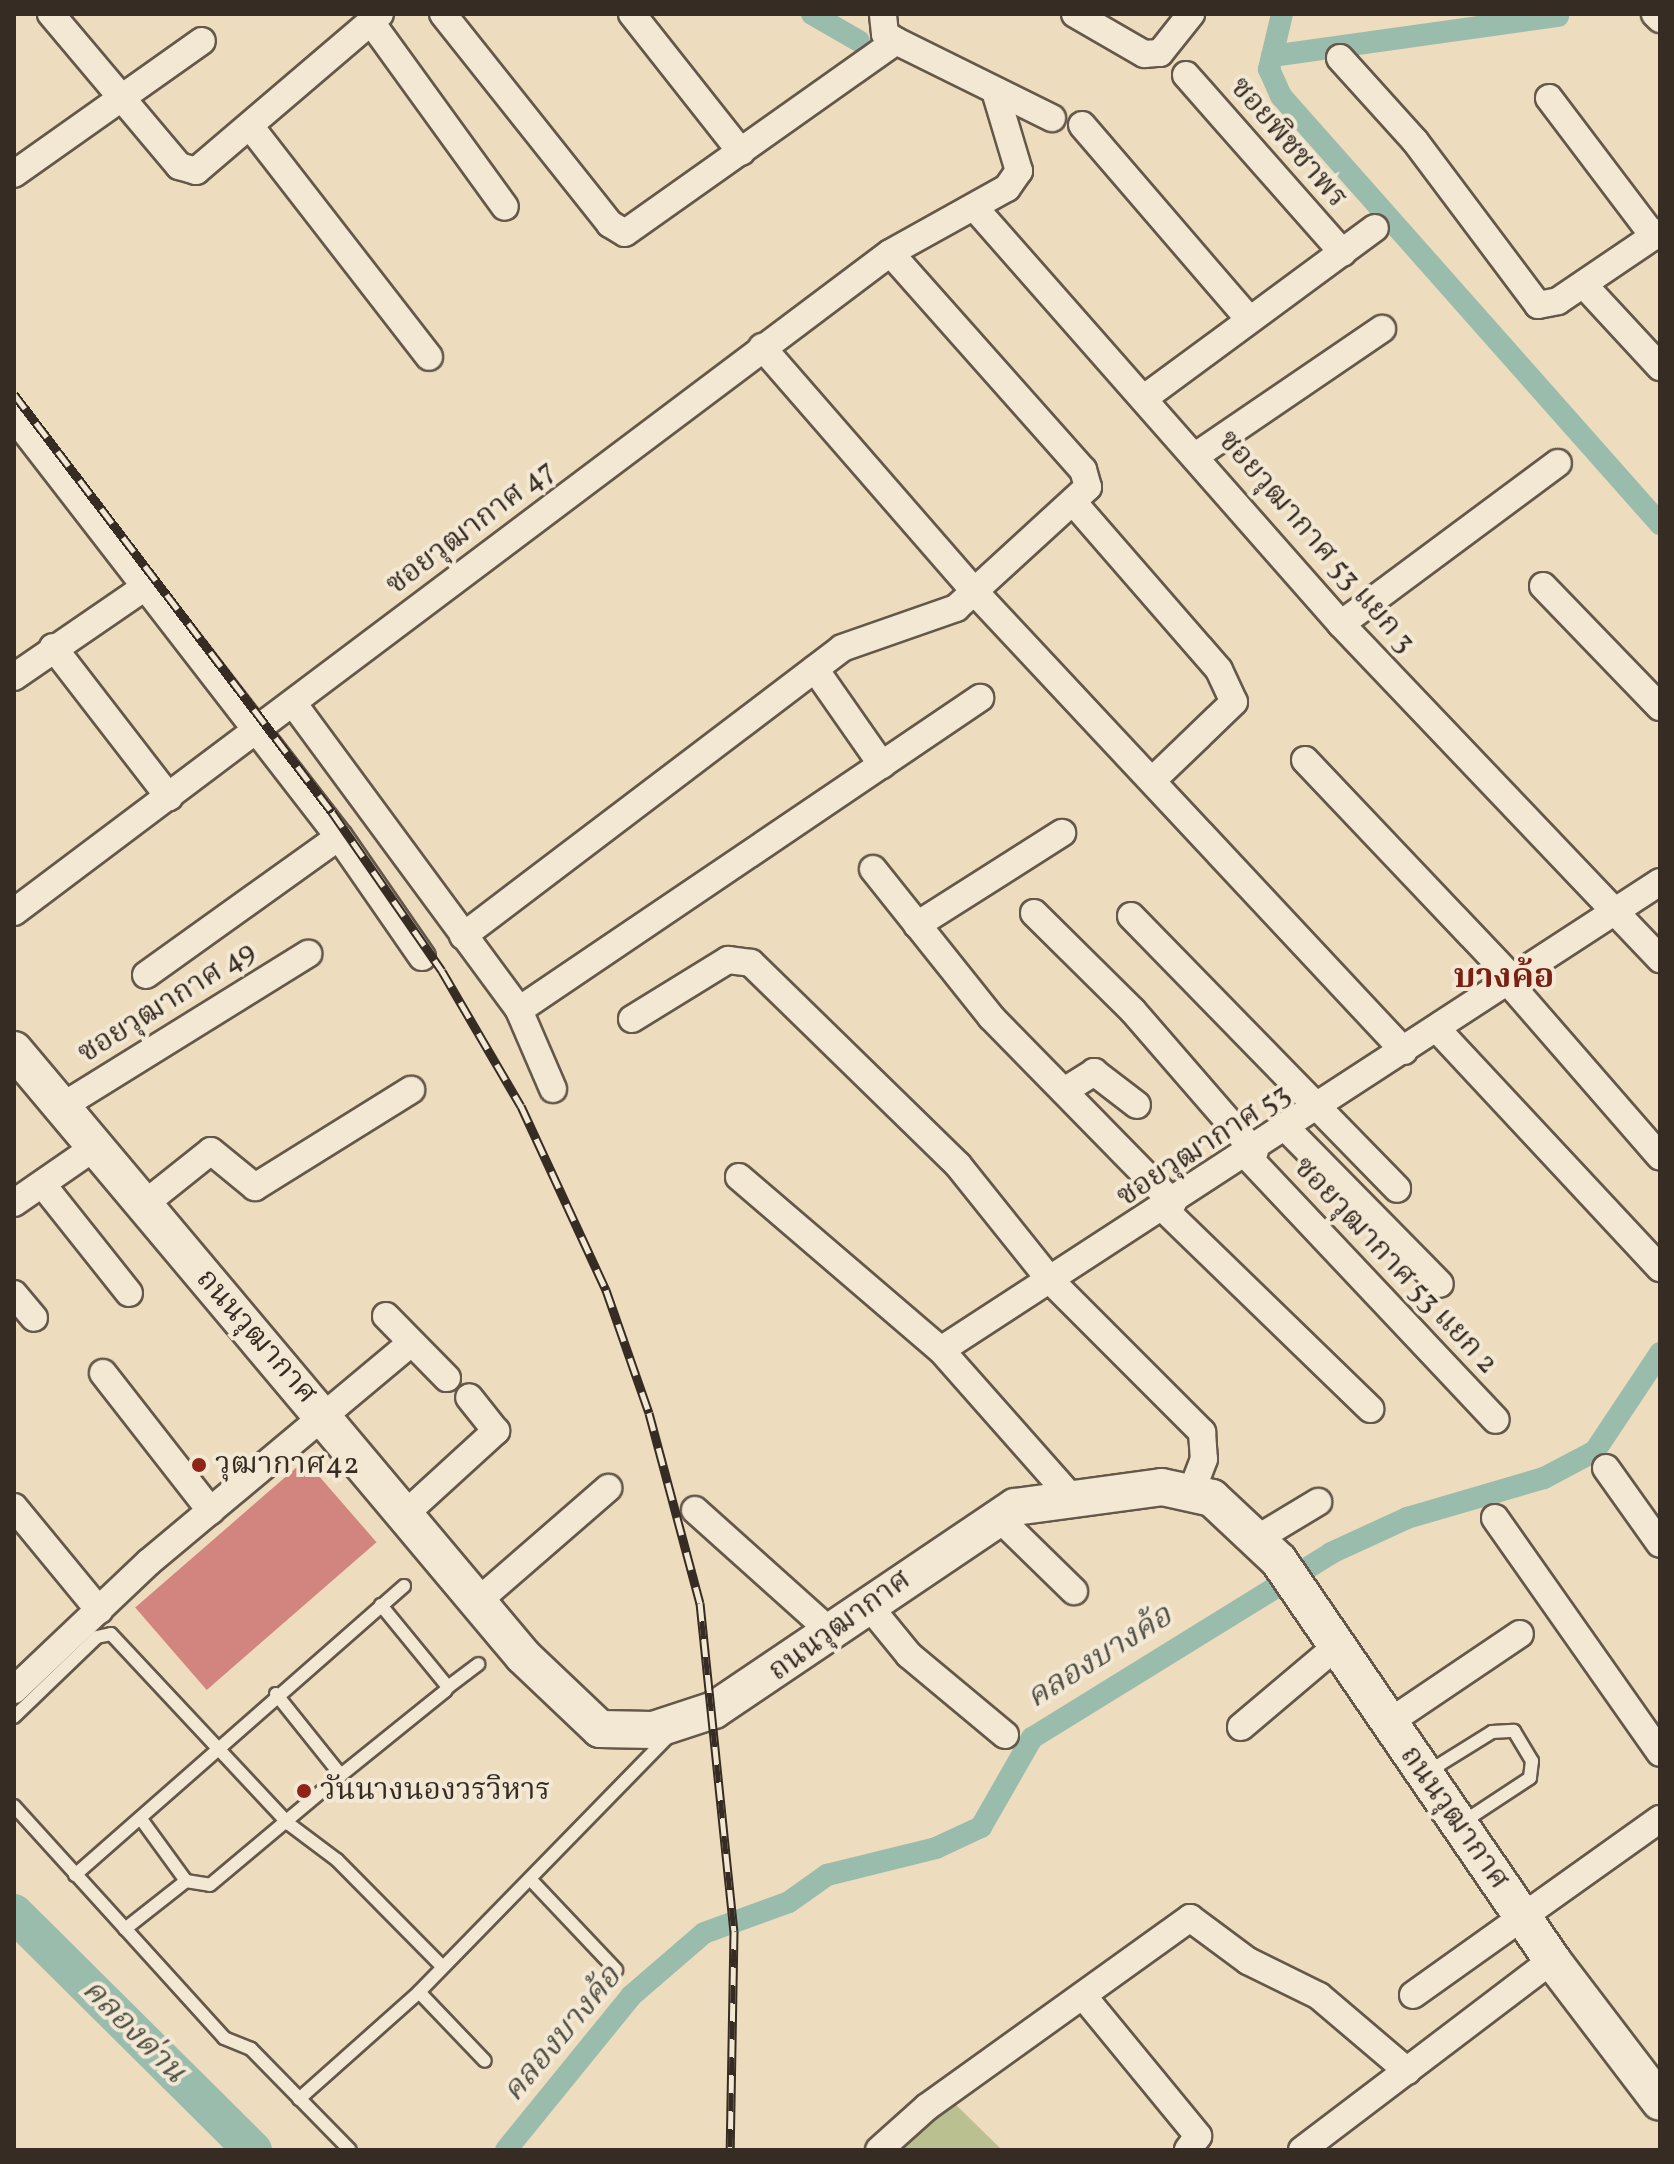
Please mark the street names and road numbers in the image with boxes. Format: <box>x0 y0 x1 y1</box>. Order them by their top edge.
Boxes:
street label: ซอยพิชชาพร <box>1222 70 1354 216</box>
street label: ซอยวุฒากาศ 53 แยก 3 <box>1210 423 1422 661</box>
street label: ซอยวุฒากาศ 47 <box>379 453 563 603</box>
street label: ซอยวุฒากาศ 49 <box>72 934 262 1072</box>
street label: ซอยวุฒากาศ 53 <box>1110 1077 1298 1215</box>
street label: ซอยวุฒากาศ 53 แยก 2 <box>1285 1150 1505 1382</box>
street label: ถนนวุฒากาศ <box>188 1262 324 1412</box>
street label: ถนนวุฒากาศ <box>762 1562 918 1690</box>
street label: ถนนวุฒากาศ <box>1391 1739 1517 1897</box>

